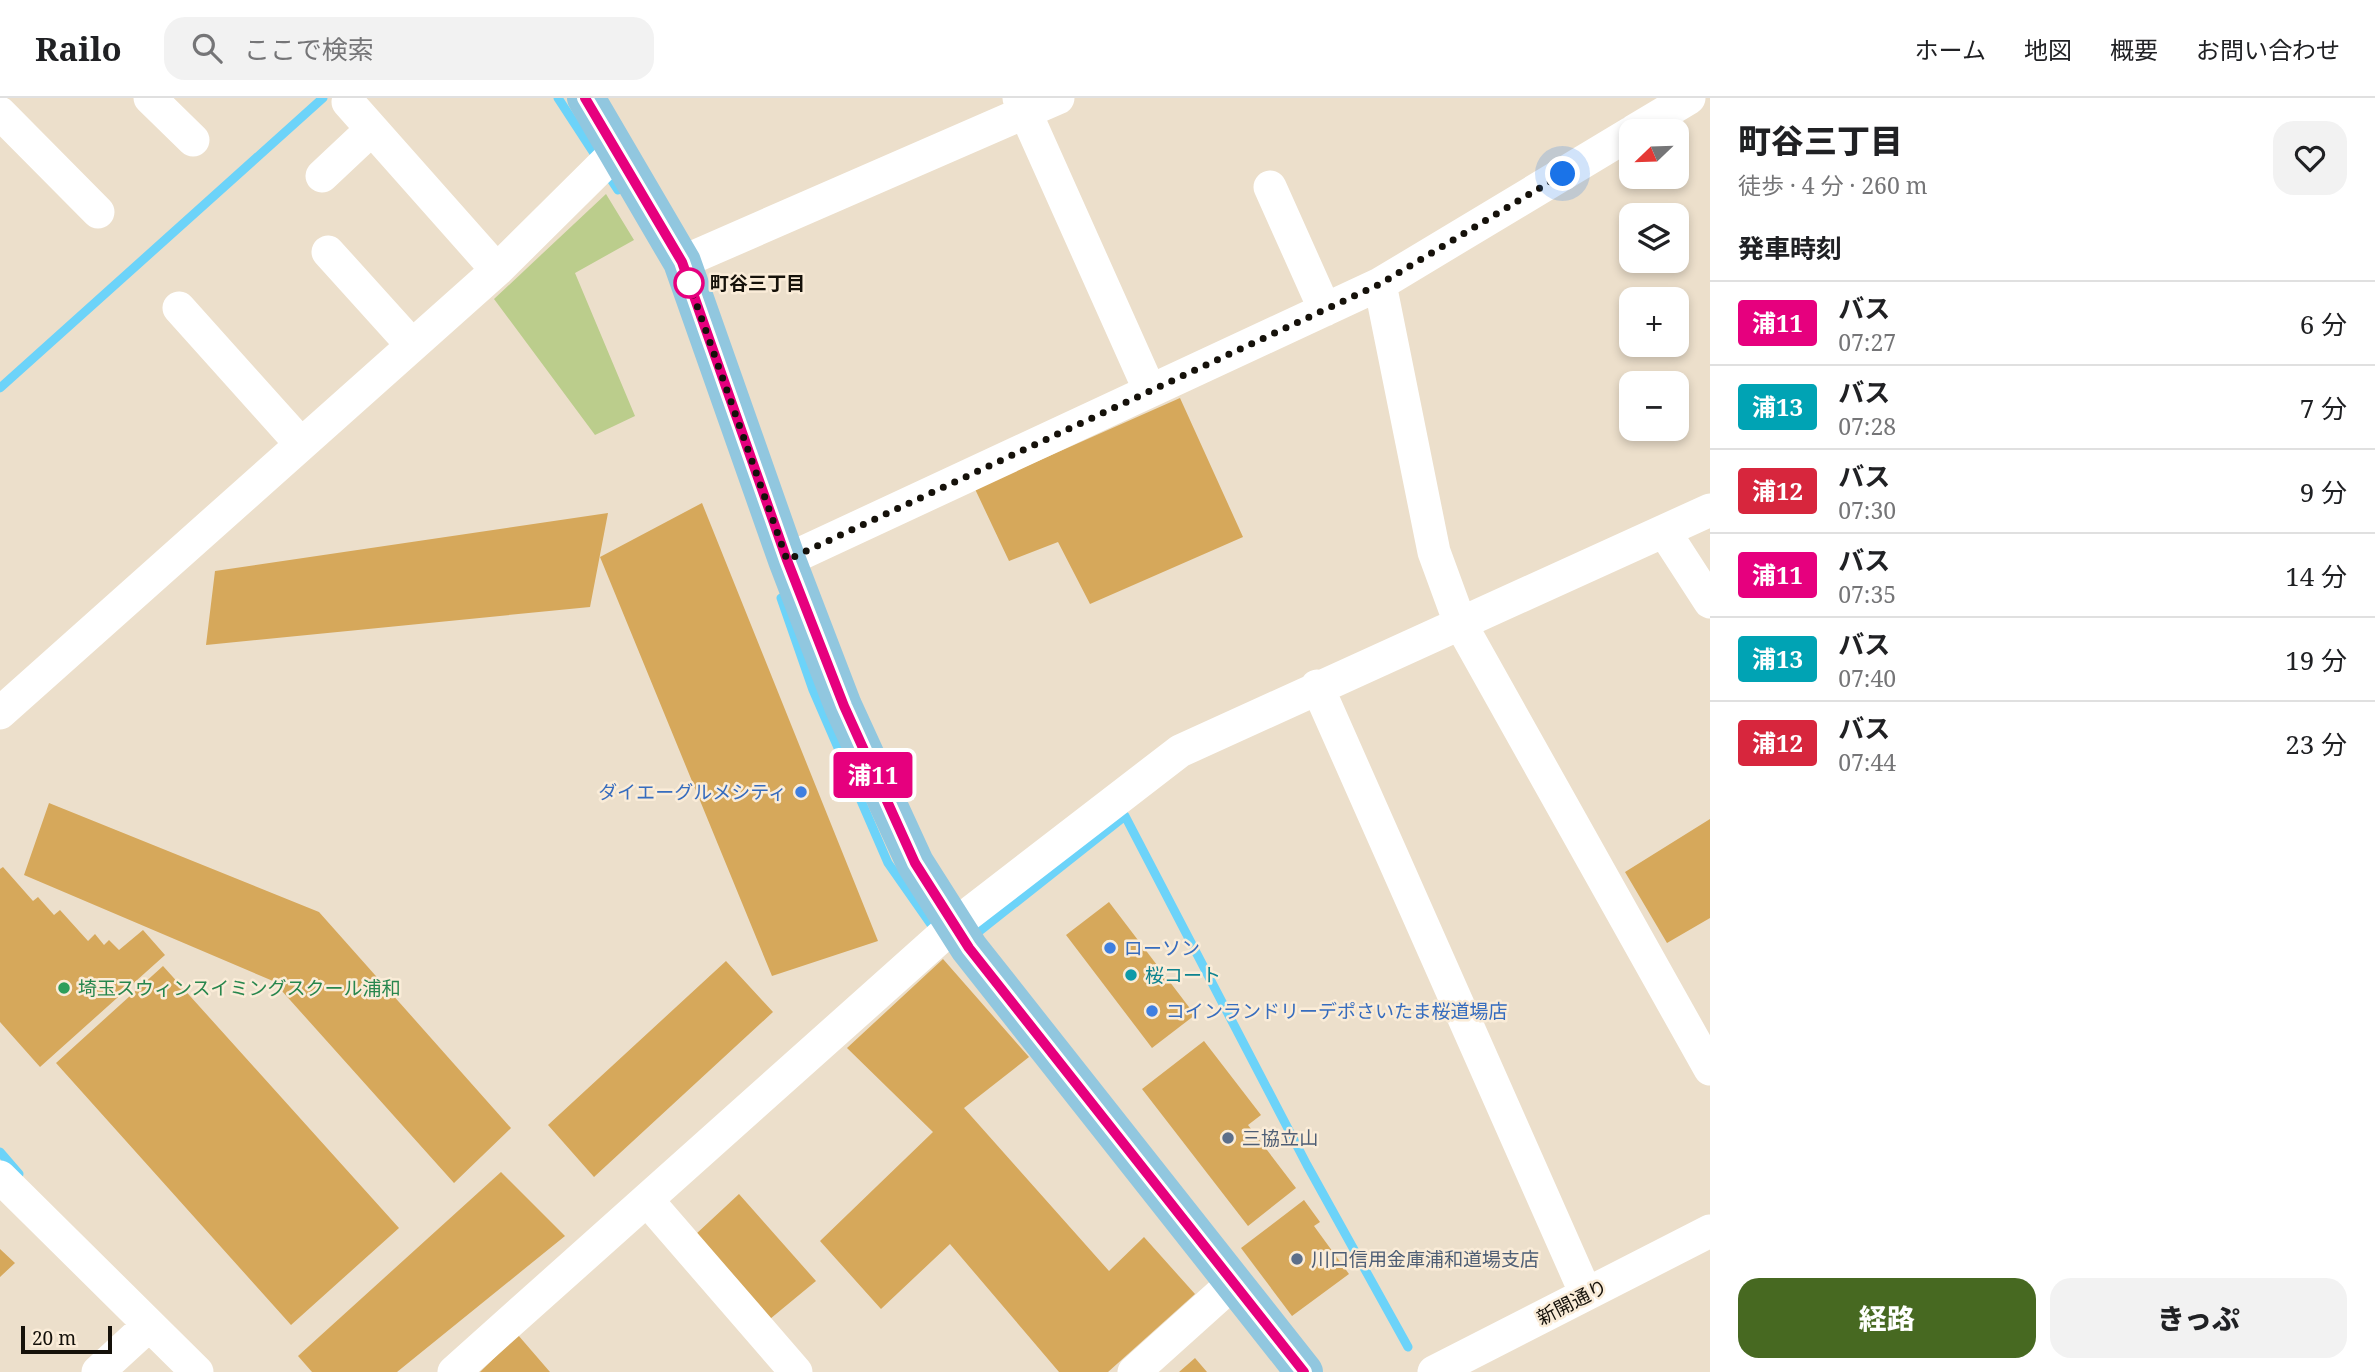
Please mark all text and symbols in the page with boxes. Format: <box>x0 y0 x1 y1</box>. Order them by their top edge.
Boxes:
search box <box>164 17 654 80</box>
text: Railo <box>35 26 122 71</box>
icon: search <box>188 29 226 67</box>
text: ここで検索 <box>244 31 374 67</box>
text: ホーム <box>1915 33 1986 66</box>
text: 地図 <box>2024 33 2072 66</box>
text: 概要 <box>2110 33 2158 66</box>
text: お問い合わせ <box>2196 33 2340 66</box>
text: 町谷三丁目 <box>1738 118 1903 163</box>
north arrow <box>1619 119 1689 189</box>
map controls <box>1619 119 1689 441</box>
button: heart <box>2273 121 2347 195</box>
your location <box>1545 156 1580 191</box>
text: 徒歩 · 4 分 · 260 m <box>1738 169 1928 201</box>
button: layers <box>1619 203 1689 273</box>
text: 発車時刻 <box>1738 230 1842 266</box>
marker: 町谷三丁目 <box>674 268 704 298</box>
place label: 町谷三丁目 <box>710 270 805 296</box>
button: + <box>1619 287 1689 357</box>
text: バス <box>1838 290 1890 326</box>
text: 浦11 <box>1752 306 1803 339</box>
text: 6 分 <box>2300 306 2347 342</box>
text: 07:27 <box>1838 326 1896 358</box>
button: − <box>1619 371 1689 441</box>
text: バス <box>1838 374 1890 410</box>
text: 浦13 <box>1752 390 1803 423</box>
text: 7 分 <box>2300 390 2347 426</box>
text: 07:28 <box>1838 410 1896 442</box>
text: バス <box>1838 458 1890 494</box>
text: 浦12 <box>1752 474 1803 507</box>
text: 9 分 <box>2300 474 2347 510</box>
text: 07:30 <box>1838 494 1896 526</box>
text: バス <box>1838 542 1890 578</box>
text: 浦11 <box>1752 558 1803 591</box>
text: 14 分 <box>2285 558 2347 594</box>
text: 07:35 <box>1838 578 1896 610</box>
text: バス <box>1838 626 1890 662</box>
text: 浦13 <box>1752 642 1803 675</box>
text: 19 分 <box>2285 642 2347 678</box>
text: 07:40 <box>1838 662 1896 694</box>
text: バス <box>1838 710 1890 746</box>
text: 浦12 <box>1752 726 1803 759</box>
text: 23 分 <box>2285 726 2347 762</box>
text: 07:44 <box>1838 746 1896 778</box>
line badge: 浦11 <box>833 752 913 798</box>
text: 浦11 <box>847 758 899 791</box>
place label: ダイエーグルメシティ <box>598 779 787 805</box>
marker: ダイエーグルメシティ <box>793 784 809 800</box>
place label: ローソン <box>1124 935 1200 961</box>
marker: ローソン <box>1102 940 1118 956</box>
place label: 桜コート <box>1145 962 1221 988</box>
marker: 桜コート <box>1123 967 1139 983</box>
place label: 埼玉スウィンスイミングスクール浦和 <box>78 975 401 1001</box>
marker: 埼玉スウィンスイミングスクール浦和 <box>56 980 72 996</box>
place label: コインランドリーデポさいたま桜道場店 <box>1166 998 1507 1024</box>
marker: コインランドリーデポさいたま桜道場店 <box>1144 1003 1160 1019</box>
place label: 三協立山 <box>1242 1125 1318 1151</box>
marker: 三協立山 <box>1220 1130 1236 1146</box>
place label: 川口信用金庫浦和道場支店 <box>1311 1246 1539 1272</box>
marker: 川口信用金庫浦和道場支店 <box>1289 1251 1305 1267</box>
street label: 新開通り <box>1532 1273 1612 1331</box>
button: 経路 <box>1738 1278 2036 1358</box>
button: きっぷ <box>2050 1278 2347 1358</box>
scale bar <box>21 1323 112 1355</box>
text: 20 m <box>32 1325 76 1351</box>

